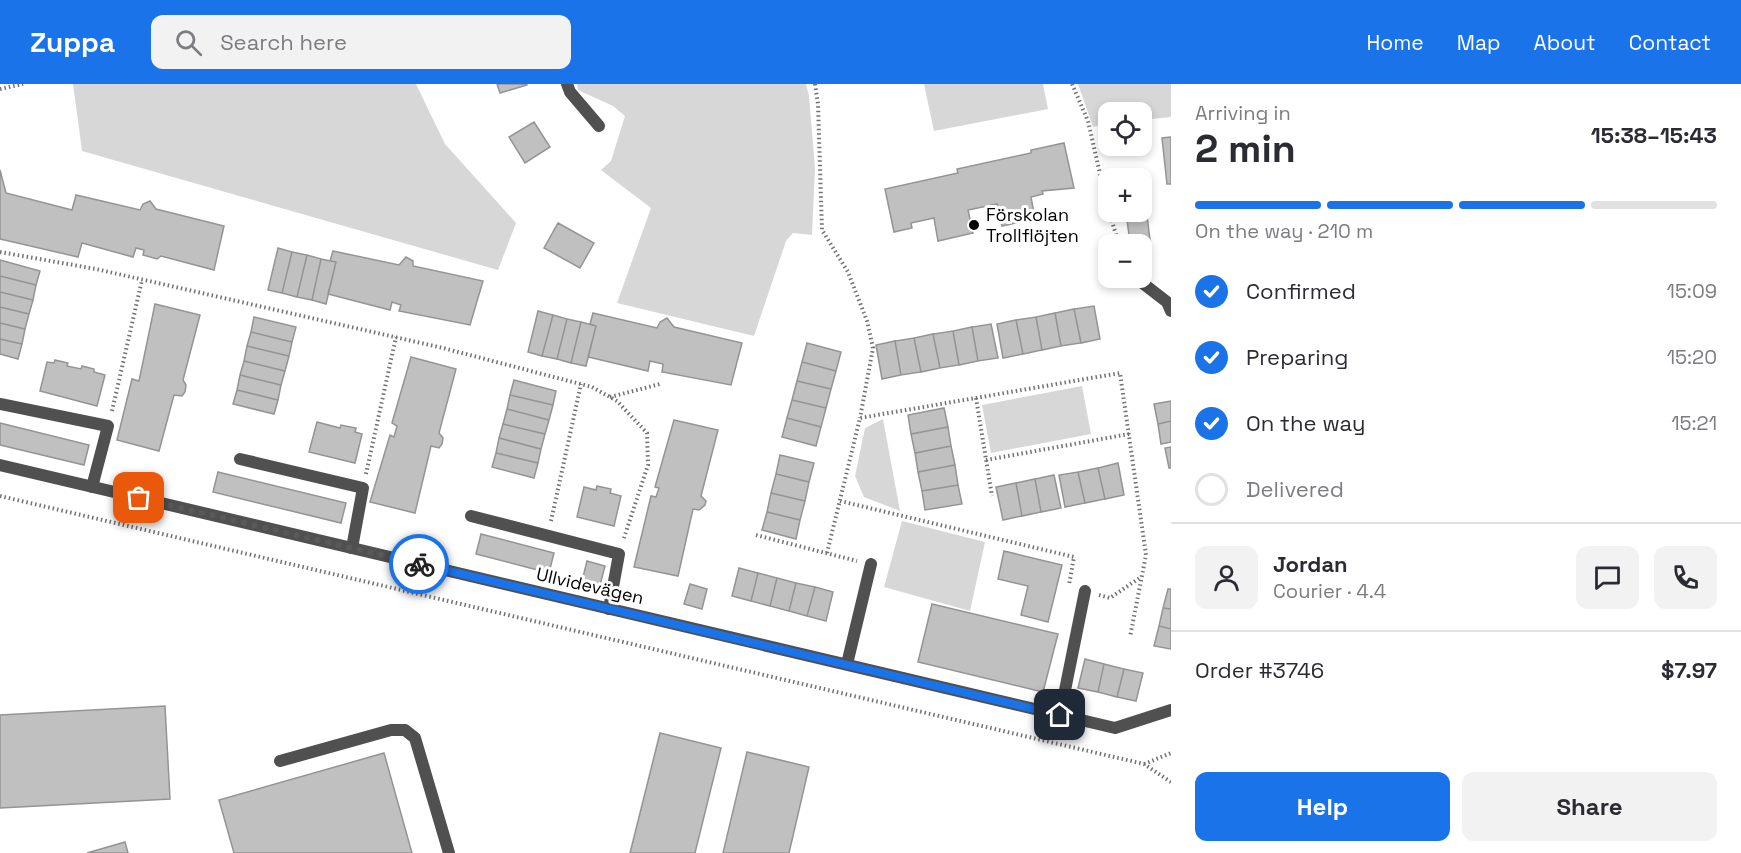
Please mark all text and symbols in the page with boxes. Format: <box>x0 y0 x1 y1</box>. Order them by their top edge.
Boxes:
search box <box>151 15 571 69</box>
text: Zuppa <box>30 24 115 60</box>
icon: search <box>172 26 205 59</box>
text: Search here <box>220 28 347 56</box>
text: Home <box>1366 29 1424 56</box>
text: Map <box>1457 29 1501 56</box>
text: About <box>1534 29 1596 56</box>
text: Contact <box>1629 29 1711 56</box>
text: Arriving in <box>1195 100 1291 126</box>
map controls <box>1098 102 1152 288</box>
button: locate <box>1098 102 1152 156</box>
text: 15:38–15:43 <box>1591 121 1717 149</box>
text: 2 min <box>1195 124 1296 173</box>
button: + <box>1098 168 1152 222</box>
place label: Förskolan Trollflöjten <box>986 203 1079 247</box>
marker: Förskolan Trollflöjten <box>967 218 981 232</box>
text: On the way · 210 m <box>1195 218 1373 244</box>
button: − <box>1098 234 1152 288</box>
icon: check <box>1195 275 1228 308</box>
text: Confirmed <box>1246 277 1356 305</box>
text: 15:09 <box>1667 278 1717 304</box>
icon: check <box>1195 341 1228 374</box>
text: Preparing <box>1246 343 1348 371</box>
text: 15:20 <box>1667 344 1717 370</box>
icon: check <box>1195 407 1228 440</box>
text: On the way <box>1246 409 1365 437</box>
text: 15:21 <box>1671 410 1717 436</box>
pin <box>113 472 164 523</box>
text: Delivered <box>1246 475 1344 503</box>
icon: bag <box>122 481 155 514</box>
courier <box>389 534 449 594</box>
button: person <box>1195 546 1258 609</box>
button: chat <box>1576 546 1639 609</box>
button: phone <box>1654 546 1717 609</box>
icon: bike <box>403 548 436 581</box>
text: Jordan <box>1273 550 1348 578</box>
street label: Ullvidevägen <box>534 562 646 609</box>
text: Courier · 4.4 <box>1273 578 1386 604</box>
text: Order #3746 <box>1195 656 1324 684</box>
text: $7.97 <box>1661 656 1717 684</box>
pin <box>1034 689 1085 740</box>
icon: home <box>1043 698 1076 731</box>
button: Help <box>1195 772 1450 841</box>
button: Share <box>1462 772 1717 841</box>

